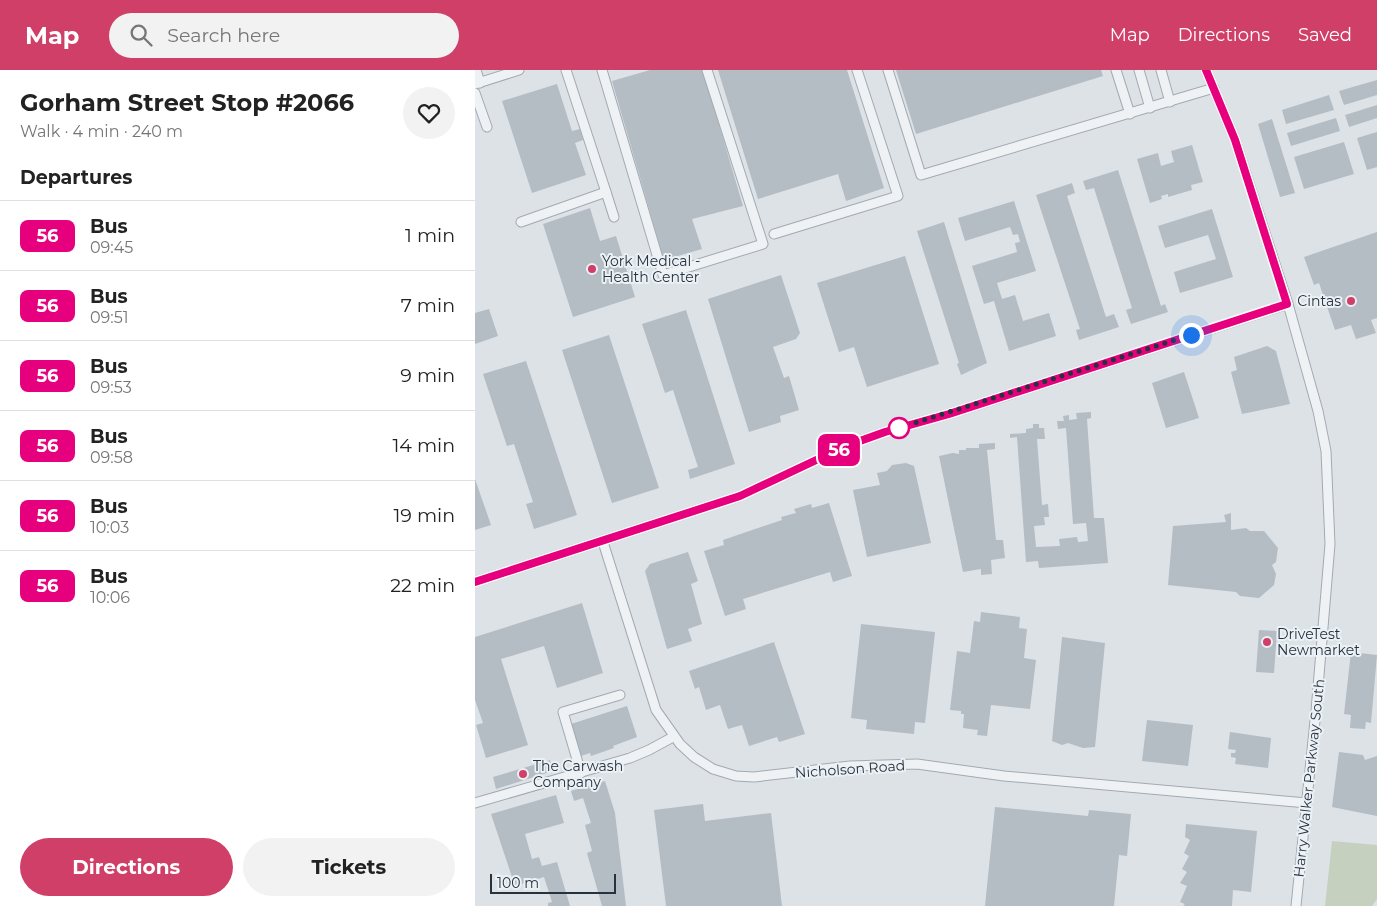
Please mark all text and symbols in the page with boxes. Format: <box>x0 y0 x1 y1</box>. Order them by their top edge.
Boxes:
search box <box>109 13 459 58</box>
text: Map <box>25 21 79 50</box>
icon: search <box>127 21 155 49</box>
text: Search here <box>167 24 280 47</box>
text: Map <box>1110 24 1150 46</box>
text: Directions <box>1178 24 1270 46</box>
text: Saved <box>1298 24 1352 46</box>
button: heart <box>403 87 455 139</box>
text: Gorham Street Stop #2066 <box>20 88 354 117</box>
text: Walk · 4 min · 240 m <box>20 122 183 141</box>
text: Departures <box>20 166 132 189</box>
text: Bus <box>90 215 128 238</box>
text: 1 min <box>405 224 455 247</box>
text: 56 <box>36 225 59 247</box>
text: 09:45 <box>90 238 133 257</box>
place label: York Medical - Health Center <box>602 252 700 286</box>
marker: York Medical - Health Center <box>586 263 598 275</box>
text: Bus <box>90 285 128 308</box>
place label: Cintas <box>1297 292 1341 310</box>
text: 7 min <box>401 294 455 317</box>
text: 56 <box>36 295 59 317</box>
marker: Cintas <box>1345 295 1357 307</box>
text: 09:51 <box>90 308 129 327</box>
your location <box>1179 323 1204 348</box>
text: Bus <box>90 355 128 378</box>
text: 9 min <box>400 364 455 387</box>
text: 56 <box>36 365 59 387</box>
text: 09:53 <box>90 378 132 397</box>
unlabelled marker <box>888 417 910 439</box>
text: Bus <box>90 425 128 448</box>
text: 14 min <box>392 434 455 457</box>
line badge: 56 <box>817 434 861 466</box>
text: 56 <box>36 435 59 457</box>
text: 56 <box>828 439 850 461</box>
text: 09:58 <box>90 448 133 467</box>
text: Bus <box>90 495 128 518</box>
text: 19 min <box>393 504 455 527</box>
text: 56 <box>36 505 59 527</box>
text: 10:03 <box>90 518 129 537</box>
text: Bus <box>90 565 128 588</box>
text: 22 min <box>390 574 455 597</box>
text: 56 <box>36 575 59 597</box>
text: 10:06 <box>90 588 130 607</box>
place label: DriveTest Newmarket <box>1277 625 1360 659</box>
marker: DriveTest Newmarket <box>1261 636 1273 648</box>
street label: Harry Walker Parkway South <box>1290 678 1328 878</box>
street label: Nicholson Road <box>794 756 906 782</box>
place label: The Carwash Company <box>533 757 623 791</box>
marker: The Carwash Company <box>517 768 529 780</box>
button: Directions <box>20 838 233 896</box>
button: Tickets <box>243 838 455 896</box>
scale bar <box>490 871 616 894</box>
text: 100 m <box>497 874 539 892</box>

